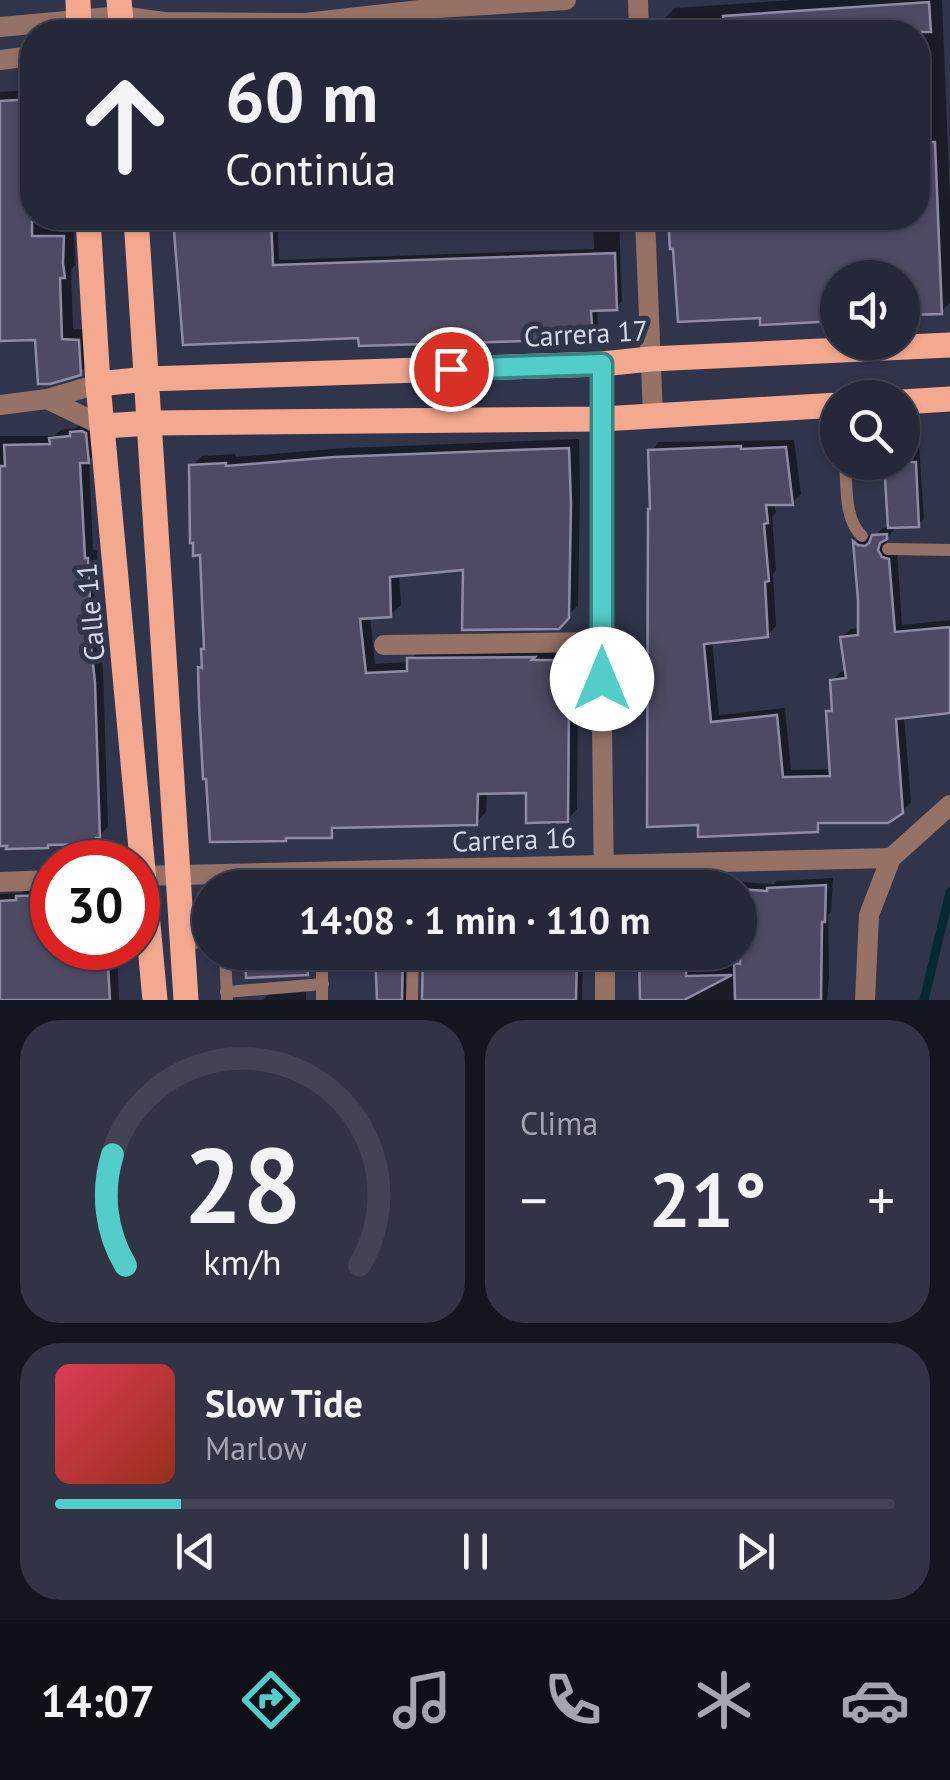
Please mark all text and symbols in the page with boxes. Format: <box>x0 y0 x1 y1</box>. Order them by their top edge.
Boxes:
text: 60 m <box>225 51 378 141</box>
icon: ahead <box>60 60 190 190</box>
text: Continúa <box>225 139 396 197</box>
map controls <box>820 260 920 480</box>
button: sound <box>820 260 920 360</box>
street label: Carrera 17 <box>523 311 649 355</box>
pin <box>409 327 494 412</box>
icon: arrive <box>424 342 479 397</box>
button: search <box>820 380 920 480</box>
street label: Calle 11 <box>67 562 113 662</box>
position arrow <box>550 627 654 731</box>
street label: Carrera 16 <box>451 818 577 860</box>
speed limit sign: 30 <box>30 840 160 970</box>
text: 14:08 · 1 min · 110 m <box>299 895 650 944</box>
text: Clima <box>520 1102 598 1144</box>
text: 28 <box>184 1117 301 1252</box>
text: 21° <box>649 1151 766 1248</box>
text: − <box>520 1164 548 1235</box>
text: + <box>867 1164 895 1235</box>
text: km/h <box>203 1239 282 1285</box>
text: Slow Tide <box>205 1378 363 1427</box>
text: Marlow <box>205 1427 307 1469</box>
icon: previous <box>168 1524 223 1579</box>
icon: pause <box>448 1524 503 1579</box>
icon: next <box>728 1524 783 1579</box>
icon: directions <box>236 1665 306 1735</box>
icon: music <box>387 1665 457 1735</box>
icon: phone <box>538 1665 608 1735</box>
icon: climate <box>689 1665 759 1735</box>
icon: car <box>840 1665 910 1735</box>
text: 14:07 <box>40 1671 155 1729</box>

